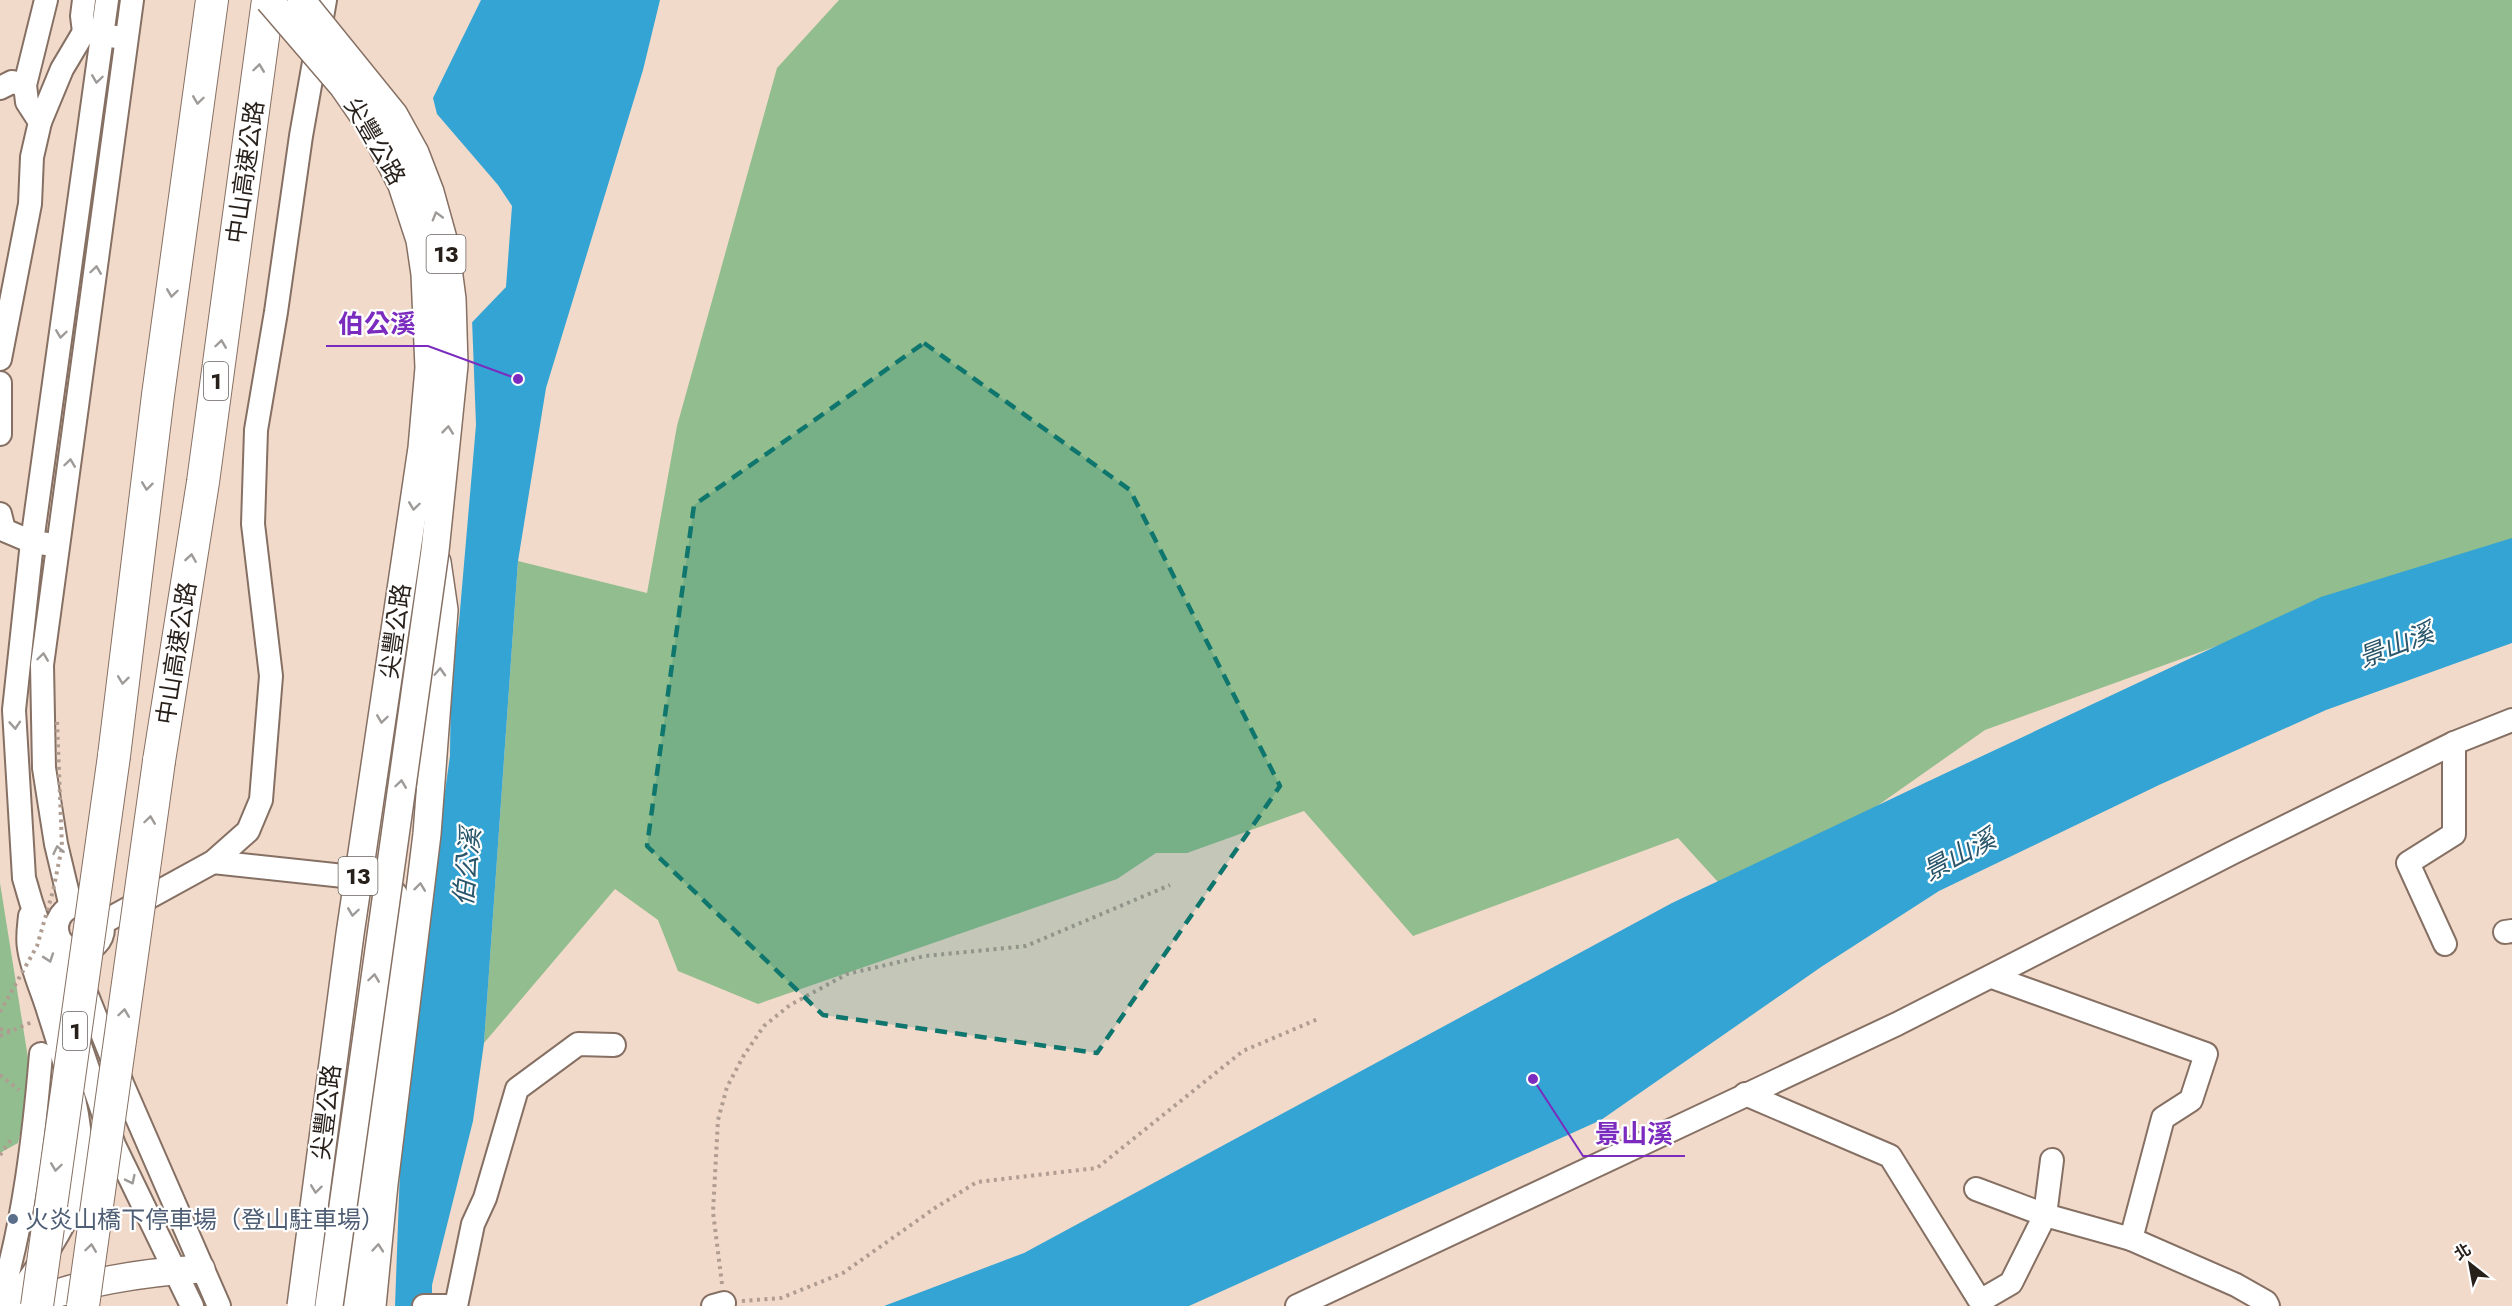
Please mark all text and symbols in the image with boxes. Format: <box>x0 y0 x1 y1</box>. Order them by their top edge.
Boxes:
one-way arrow <box>252 63 265 72</box>
one-way arrow <box>92 74 104 83</box>
street label: 尖豐公路 <box>336 91 414 191</box>
one-way arrow <box>193 95 205 104</box>
street label: 中山高速公路 <box>218 98 272 246</box>
one-way arrow <box>432 211 444 222</box>
road number: 13 <box>426 235 466 273</box>
one-way arrow <box>89 266 101 275</box>
one-way arrow <box>167 288 179 297</box>
callout: 伯公溪 <box>326 302 428 346</box>
text: 伯公溪 <box>338 305 416 343</box>
one-way arrow <box>56 330 68 339</box>
one-way arrow <box>215 340 227 349</box>
road number: 1 <box>204 362 228 400</box>
one-way arrow <box>441 426 453 435</box>
one-way arrow <box>63 459 76 468</box>
one-way arrow <box>141 482 154 491</box>
one-way arrow <box>408 501 420 510</box>
one-way arrow <box>184 553 196 563</box>
street label: 中山高速公路 <box>147 579 205 727</box>
street label: 尖豐公路 <box>371 581 419 681</box>
water label: 景山溪 <box>2353 612 2443 677</box>
one-way arrow <box>36 652 49 661</box>
one-way arrow <box>433 668 446 677</box>
one-way arrow <box>118 675 130 684</box>
one-way arrow <box>376 715 388 724</box>
one-way arrow <box>8 721 21 730</box>
one-way arrow <box>394 780 407 789</box>
one-way arrow <box>144 816 156 825</box>
water label: 景山溪 <box>1916 818 2006 890</box>
water label: 伯公溪 <box>444 822 490 908</box>
one-way arrow <box>52 846 65 856</box>
road number: 13 <box>338 857 378 895</box>
one-way arrow <box>413 883 426 892</box>
one-way arrow <box>348 908 360 917</box>
one-way arrow <box>42 952 55 963</box>
one-way arrow <box>368 973 380 982</box>
one-way arrow <box>117 1009 129 1018</box>
road number: 1 <box>63 1012 87 1050</box>
street label: 尖豐公路 <box>303 1062 349 1162</box>
callout: 景山溪 <box>1583 1112 1685 1156</box>
text: 景山溪 <box>1595 1115 1673 1153</box>
one-way arrow <box>51 1163 63 1172</box>
one-way arrow <box>123 1174 135 1185</box>
one-way arrow <box>311 1184 323 1193</box>
place label: 火炎山橋下停車場（登山駐車場） <box>25 1202 385 1237</box>
marker: 火炎山橋下停車場（登山駐車場） <box>6 1212 20 1226</box>
north arrow <box>2440 1234 2500 1294</box>
text: 北 <box>2450 1238 2475 1266</box>
one-way arrow <box>84 1243 96 1253</box>
one-way arrow <box>371 1243 384 1252</box>

